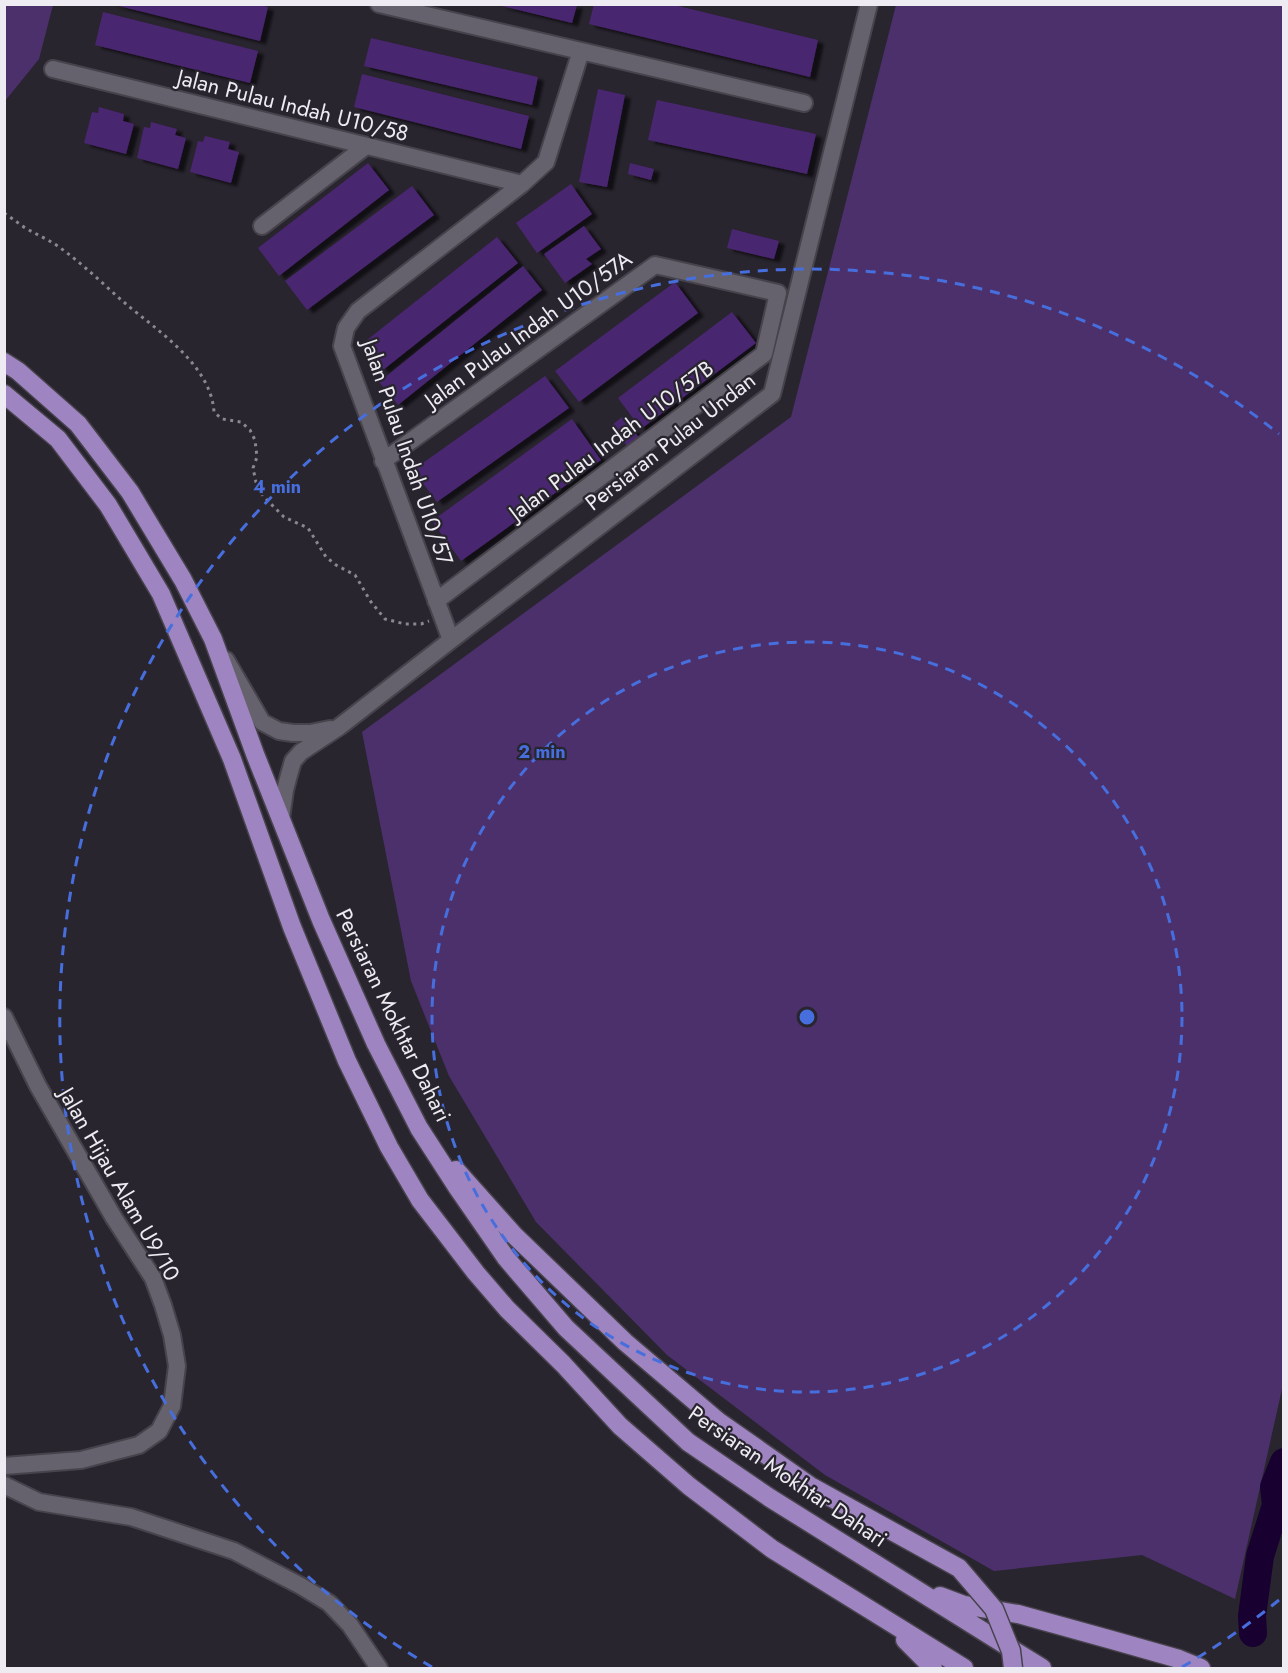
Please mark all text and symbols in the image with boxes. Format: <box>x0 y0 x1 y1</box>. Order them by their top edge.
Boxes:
street label: Jalan Pulau Indah U10/58 <box>171 60 412 149</box>
street label: Jalan Pulau Indah U10/57A <box>415 243 639 417</box>
street label: Jalan Pulau Indah U10/57 <box>353 332 462 570</box>
street label: Jalan Pulau Indah U10/57B <box>499 352 720 530</box>
street label: Persiaran Pulau Undan <box>578 364 762 518</box>
text: 4 min <box>253 474 301 500</box>
text: 2 min <box>518 739 566 765</box>
street label: Persiaran Mokhtar Dahari <box>328 903 460 1127</box>
centre of rings <box>797 1007 817 1027</box>
street label: Jalan Hijau Alam U9/10 <box>50 1079 189 1287</box>
street label: Persiaran Mokhtar Dahari <box>682 1397 894 1555</box>

